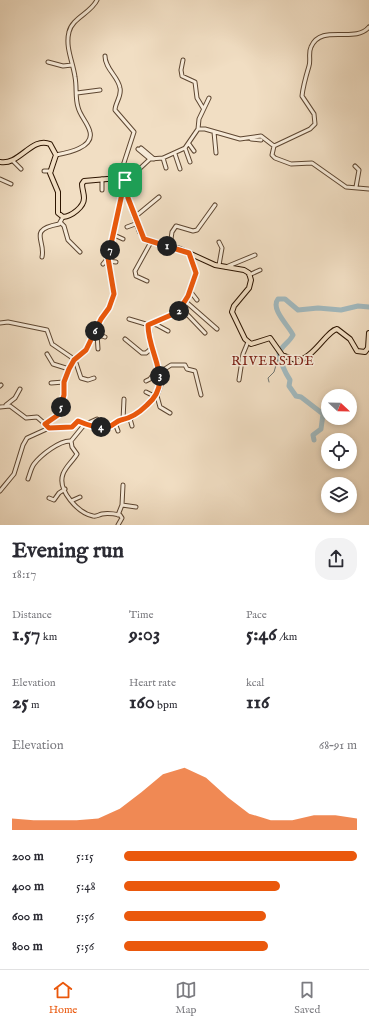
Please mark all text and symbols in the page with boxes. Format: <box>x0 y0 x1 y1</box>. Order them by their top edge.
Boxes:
pin <box>108 163 142 197</box>
icon: arrive <box>114 169 136 191</box>
pin: 1 <box>157 236 177 256</box>
text: 1 <box>165 239 169 253</box>
pin: 7 <box>100 240 120 260</box>
text: 7 <box>107 243 113 257</box>
pin: 2 <box>169 301 189 321</box>
text: 2 <box>176 304 182 318</box>
pin: 6 <box>85 321 105 341</box>
text: 6 <box>93 324 97 338</box>
district label: RIVERSIDE <box>231 353 315 370</box>
pin: 3 <box>150 366 170 386</box>
text: 3 <box>158 369 162 383</box>
north arrow <box>321 389 357 425</box>
map controls <box>321 389 357 513</box>
pin: 5 <box>51 397 71 417</box>
text: 5 <box>59 400 63 414</box>
pin: 4 <box>91 417 111 437</box>
text: 4 <box>98 420 104 434</box>
button: locate <box>321 433 357 469</box>
button: layers <box>321 477 357 513</box>
text: Evening run <box>12 537 124 565</box>
button: share <box>315 538 357 580</box>
text: 18:17 <box>12 566 36 583</box>
text: Distance <box>12 608 52 622</box>
text: Time <box>129 608 153 622</box>
text: Pace <box>246 608 267 622</box>
text: 1.57 <box>12 622 40 647</box>
text: 9:03 <box>129 622 160 647</box>
text: 5:46 <box>246 622 277 647</box>
text: km <box>40 630 57 644</box>
text: /km <box>277 630 297 644</box>
text: Elevation <box>12 676 56 690</box>
text: Heart rate <box>129 676 176 690</box>
text: kcal <box>246 676 264 690</box>
text: 25 <box>12 690 29 715</box>
text: 160 <box>129 690 155 715</box>
text: 116 <box>246 690 269 715</box>
text: m <box>29 698 39 712</box>
text: bpm <box>155 698 177 712</box>
text: Elevation <box>12 737 64 754</box>
text: 68–91 m <box>319 737 357 754</box>
text: 200 m <box>12 848 44 865</box>
text: 5:15 <box>76 848 94 865</box>
text: 400 m <box>12 878 44 895</box>
text: 5:48 <box>76 878 96 895</box>
text: 600 m <box>12 908 43 925</box>
text: 5:56 <box>76 908 94 925</box>
text: 800 m <box>12 938 43 955</box>
text: 5:56 <box>76 938 94 955</box>
tab: Home <box>49 979 77 1017</box>
tab: Map <box>175 979 197 1017</box>
tab: Saved <box>294 979 320 1017</box>

